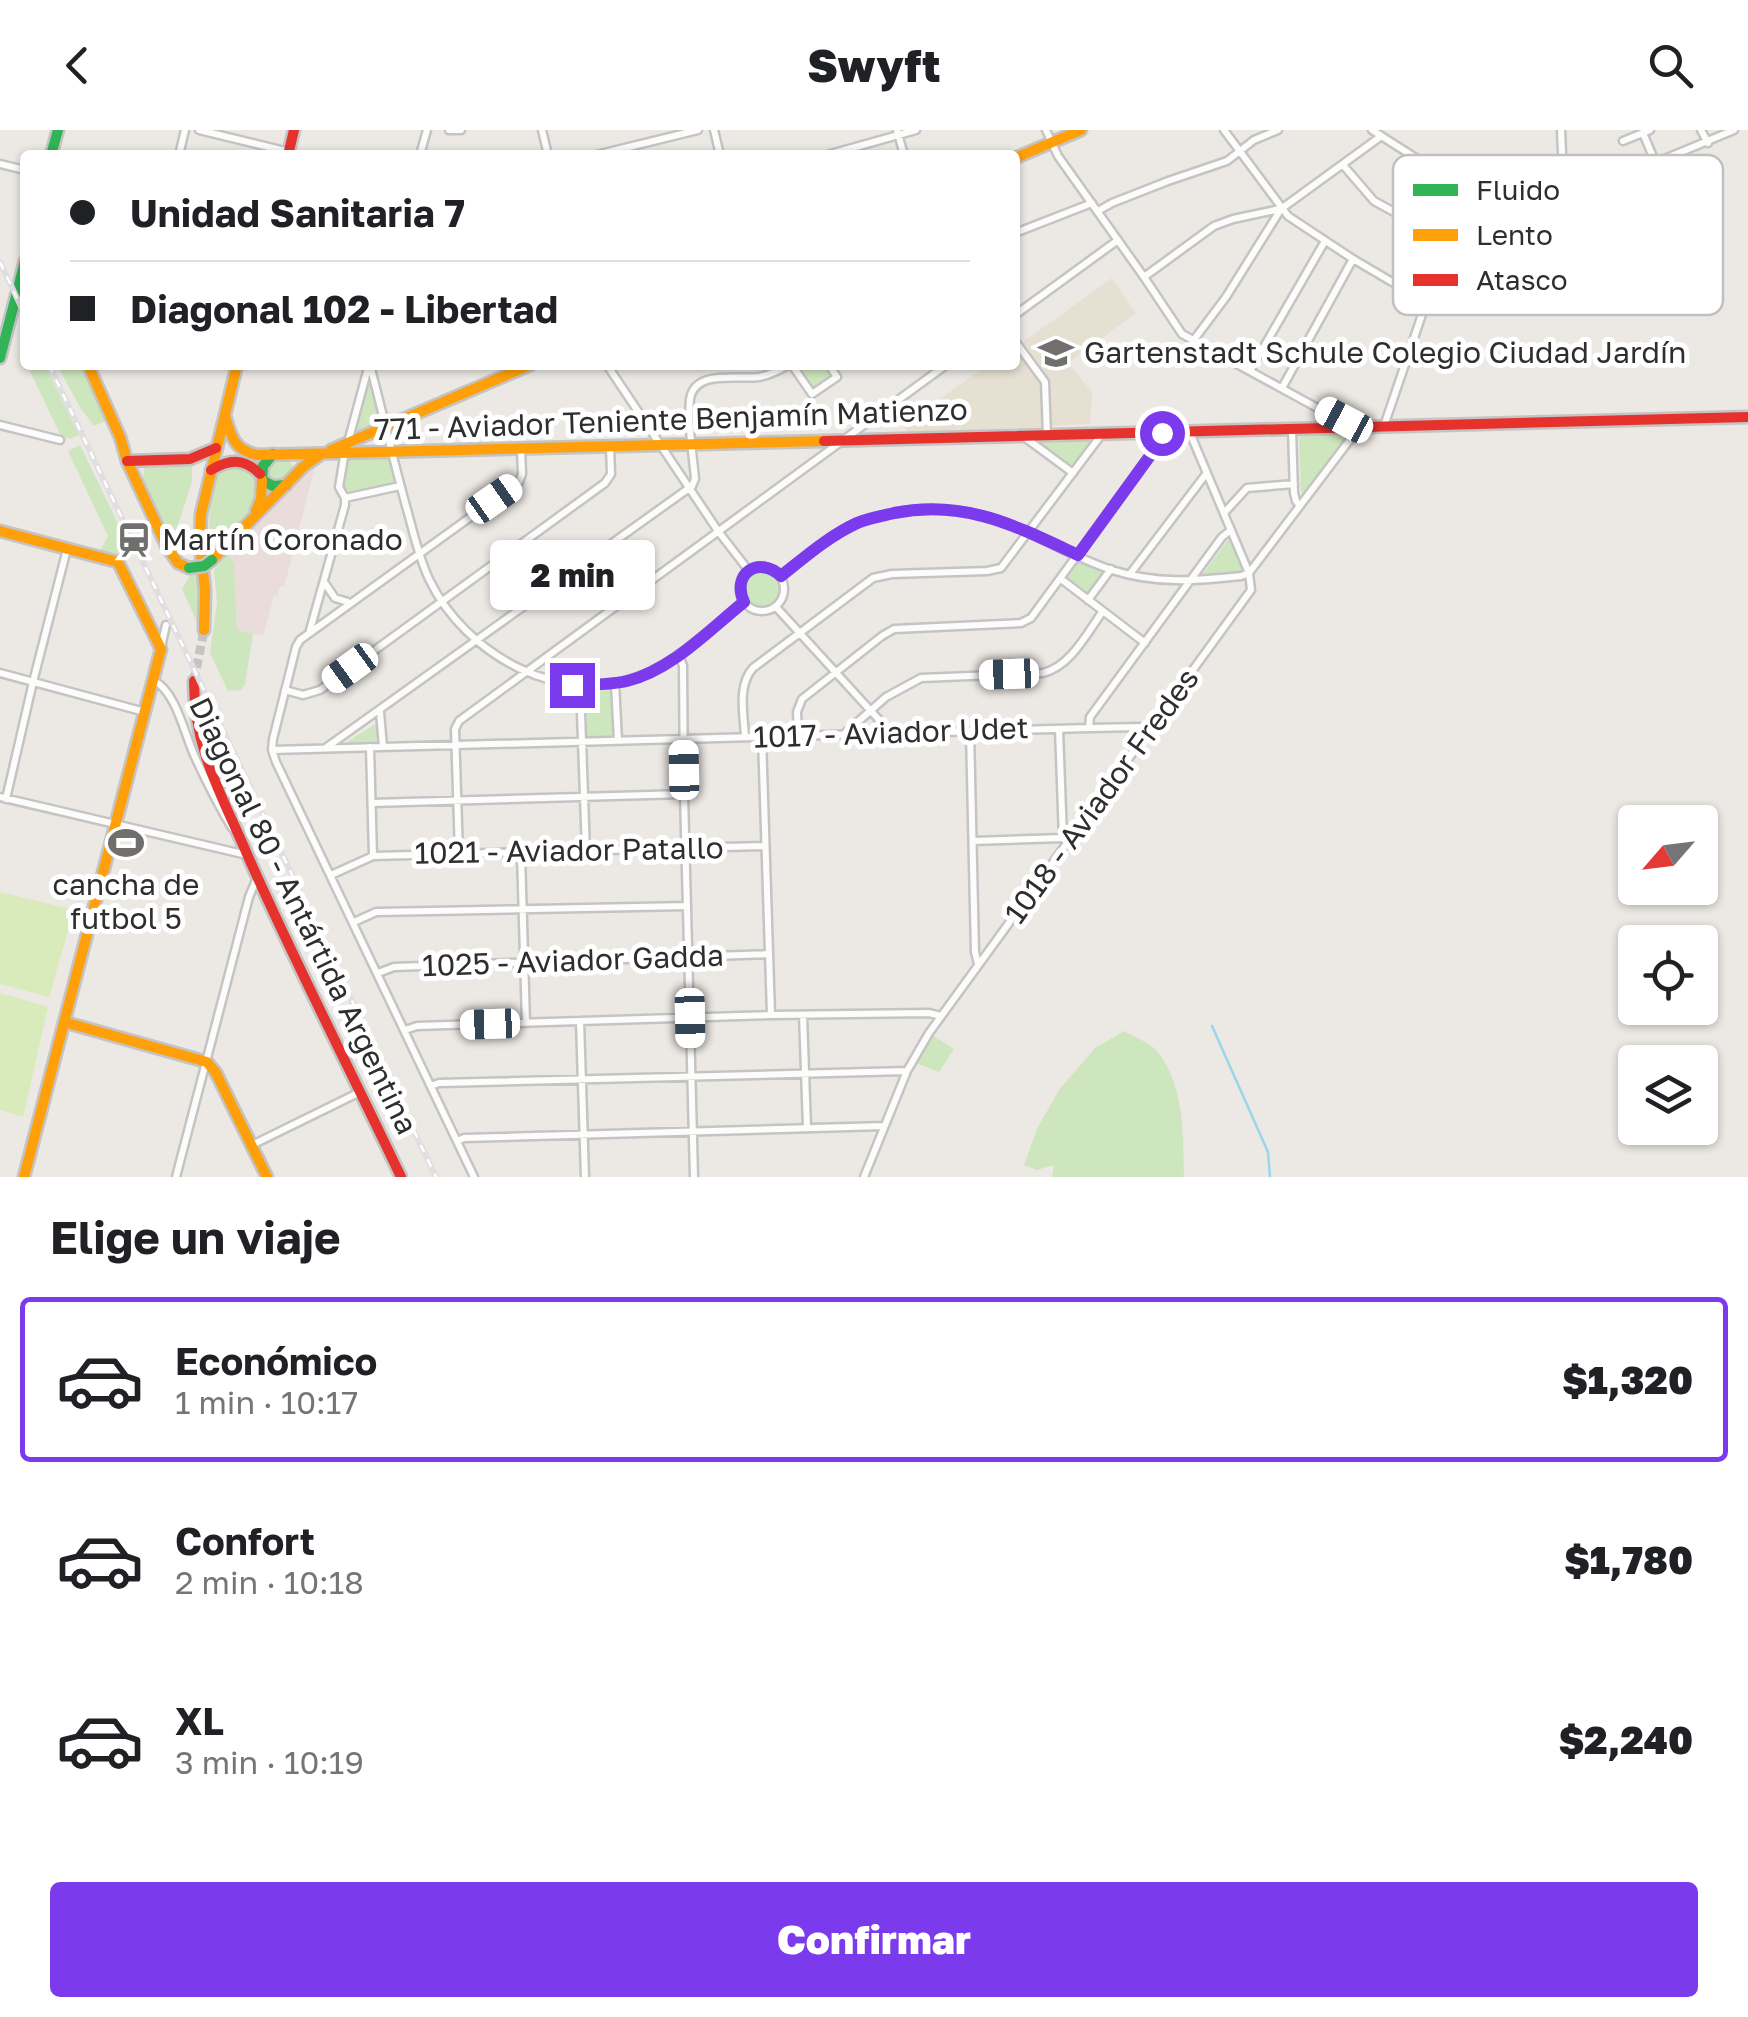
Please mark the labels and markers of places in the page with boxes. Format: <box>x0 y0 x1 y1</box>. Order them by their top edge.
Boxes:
school or university icon: Gartenstadt Schule Colegio Ciudad Jardín <box>1037 334 1075 372</box>
place label: Gartenstadt Schule Colegio Ciudad Jardín <box>1084 334 1686 370</box>
station icon: Martín Coronado <box>115 521 153 559</box>
place label: Martín Coronado <box>162 521 403 557</box>
sports icon: cancha de futbol 5 <box>107 824 145 862</box>
place label: cancha de futbol 5 <box>53 866 199 936</box>

